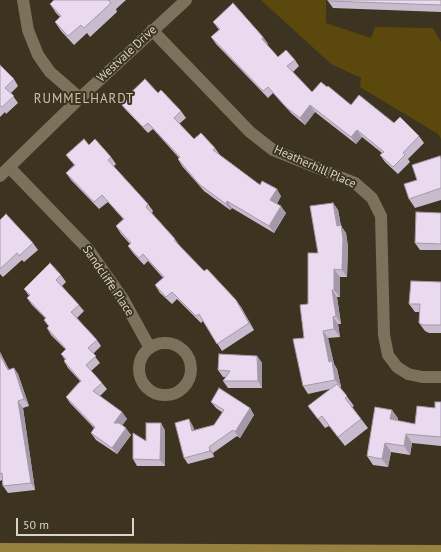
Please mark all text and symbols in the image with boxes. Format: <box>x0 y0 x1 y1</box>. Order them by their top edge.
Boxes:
street label: Westvale Drive <box>94 23 160 85</box>
district label: RUMMELHARDT <box>34 91 134 107</box>
street label: Heatherhill Place <box>272 142 358 192</box>
street label: Sandcliffe Place <box>79 243 137 319</box>
scale bar <box>18 510 136 536</box>
text: 50 m <box>23 517 49 532</box>

